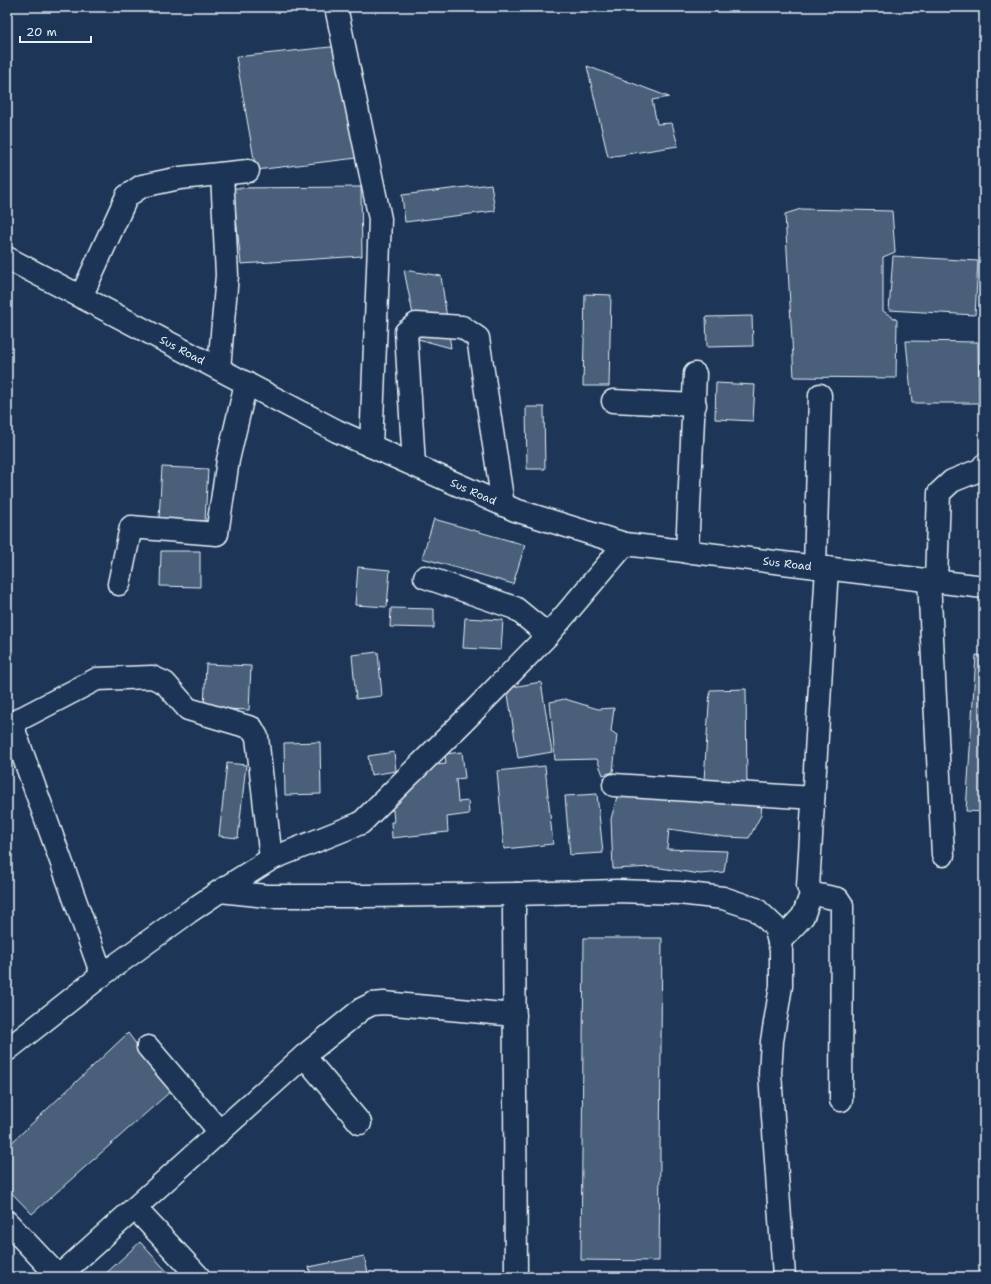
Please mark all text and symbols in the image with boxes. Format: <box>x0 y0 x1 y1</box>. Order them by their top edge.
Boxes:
scale bar <box>20 18 91 44</box>
text: 20 m <box>26 24 57 40</box>
street label: Sus Road <box>157 332 208 368</box>
street label: Sus Road <box>448 475 499 508</box>
street label: Sus Road <box>762 553 813 574</box>

